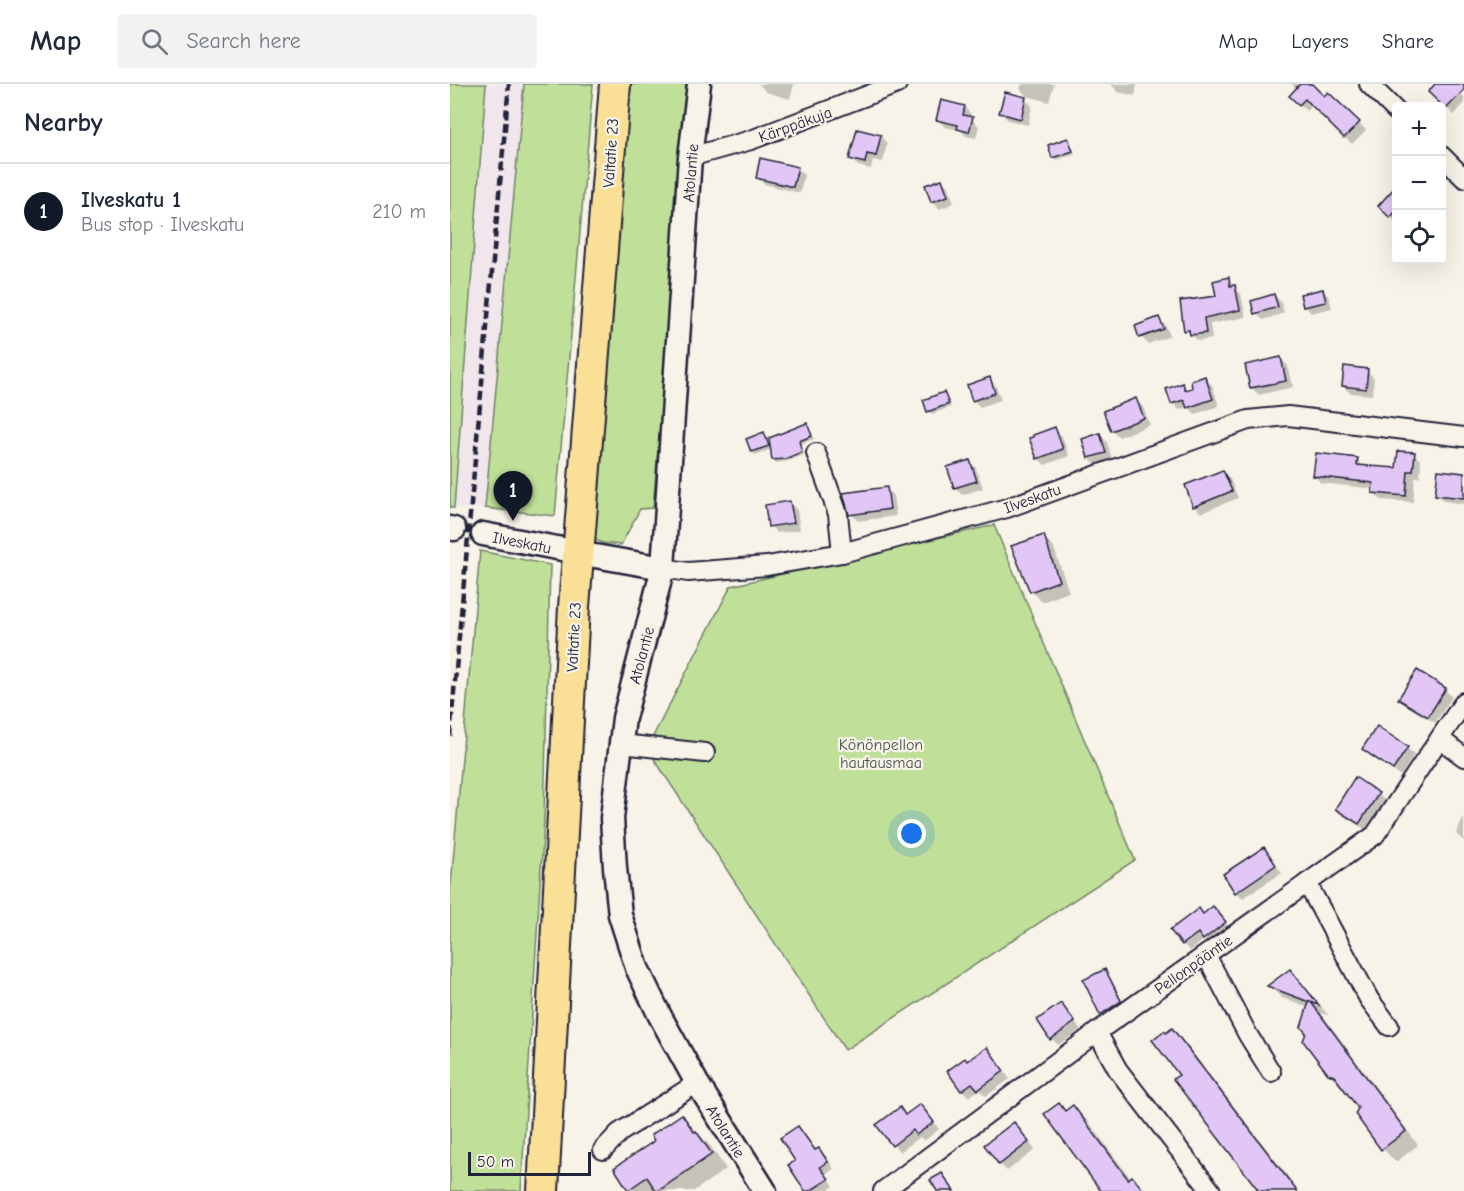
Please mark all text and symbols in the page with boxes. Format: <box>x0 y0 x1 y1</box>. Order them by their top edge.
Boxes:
search box <box>117 14 537 68</box>
text: Map <box>30 25 81 57</box>
icon: search <box>138 25 171 58</box>
text: Search here <box>186 28 301 54</box>
text: Map <box>1219 29 1258 53</box>
text: Layers <box>1291 29 1349 53</box>
text: Share <box>1382 29 1434 53</box>
map controls <box>1392 102 1446 264</box>
button: + <box>1392 102 1446 156</box>
street label: Kärppäkuja <box>756 103 834 147</box>
text: Nearby <box>24 108 103 138</box>
street label: Valtatie 23 <box>600 118 622 189</box>
street label: Atolantie <box>679 143 703 203</box>
button: − <box>1392 156 1446 210</box>
text: Ilveskatu 1 <box>81 187 181 213</box>
text: 1 <box>40 200 47 223</box>
text: 210 m <box>372 200 426 223</box>
button: locate <box>1392 210 1446 264</box>
text: Bus stop · Ilveskatu <box>81 213 244 236</box>
pin: 1 <box>494 472 532 521</box>
street label: Ilveskatu <box>1001 480 1063 518</box>
street label: Ilveskatu <box>491 528 553 557</box>
street label: Valtatie 23 <box>563 602 585 672</box>
street label: Atolantie <box>626 625 658 686</box>
park label: Könönpellon hautausmaa <box>839 736 923 772</box>
your location <box>897 819 926 848</box>
street label: Pellonpääntie <box>1151 931 1236 998</box>
street label: Atolantie <box>702 1102 748 1161</box>
scale bar <box>468 1149 591 1176</box>
text: 50 m <box>477 1153 514 1171</box>

